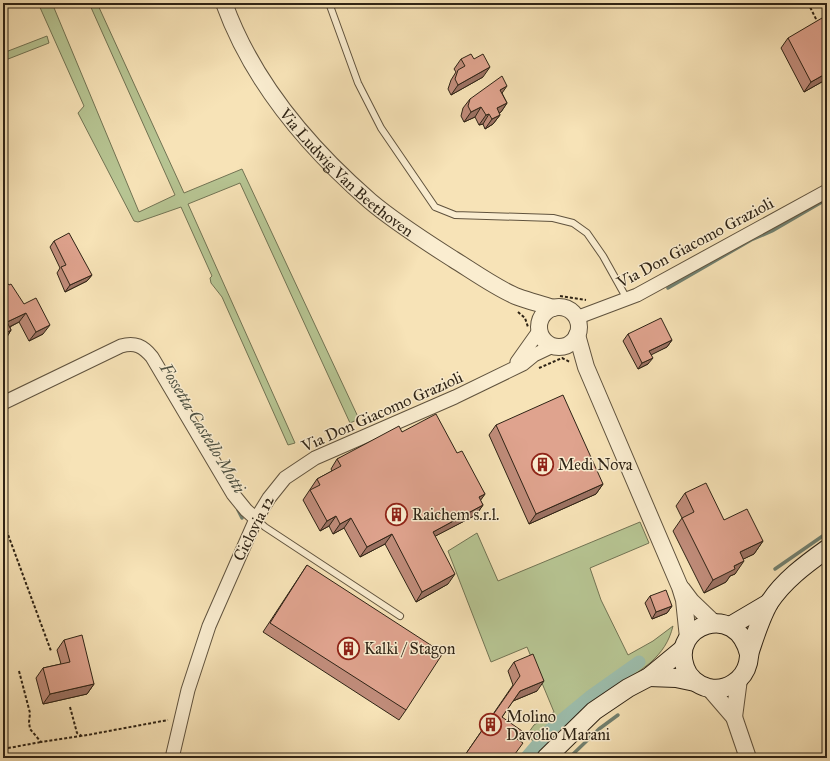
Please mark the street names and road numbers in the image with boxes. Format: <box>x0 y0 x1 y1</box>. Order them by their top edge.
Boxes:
street label: Via Ludwig Van Beethoven <box>275 104 417 241</box>
street label: Via Don Giacomo Grazioli <box>613 193 777 292</box>
street label: Via Don Giacomo Grazioli <box>298 367 466 456</box>
street label: Ciclovia 12 <box>229 492 278 564</box>

